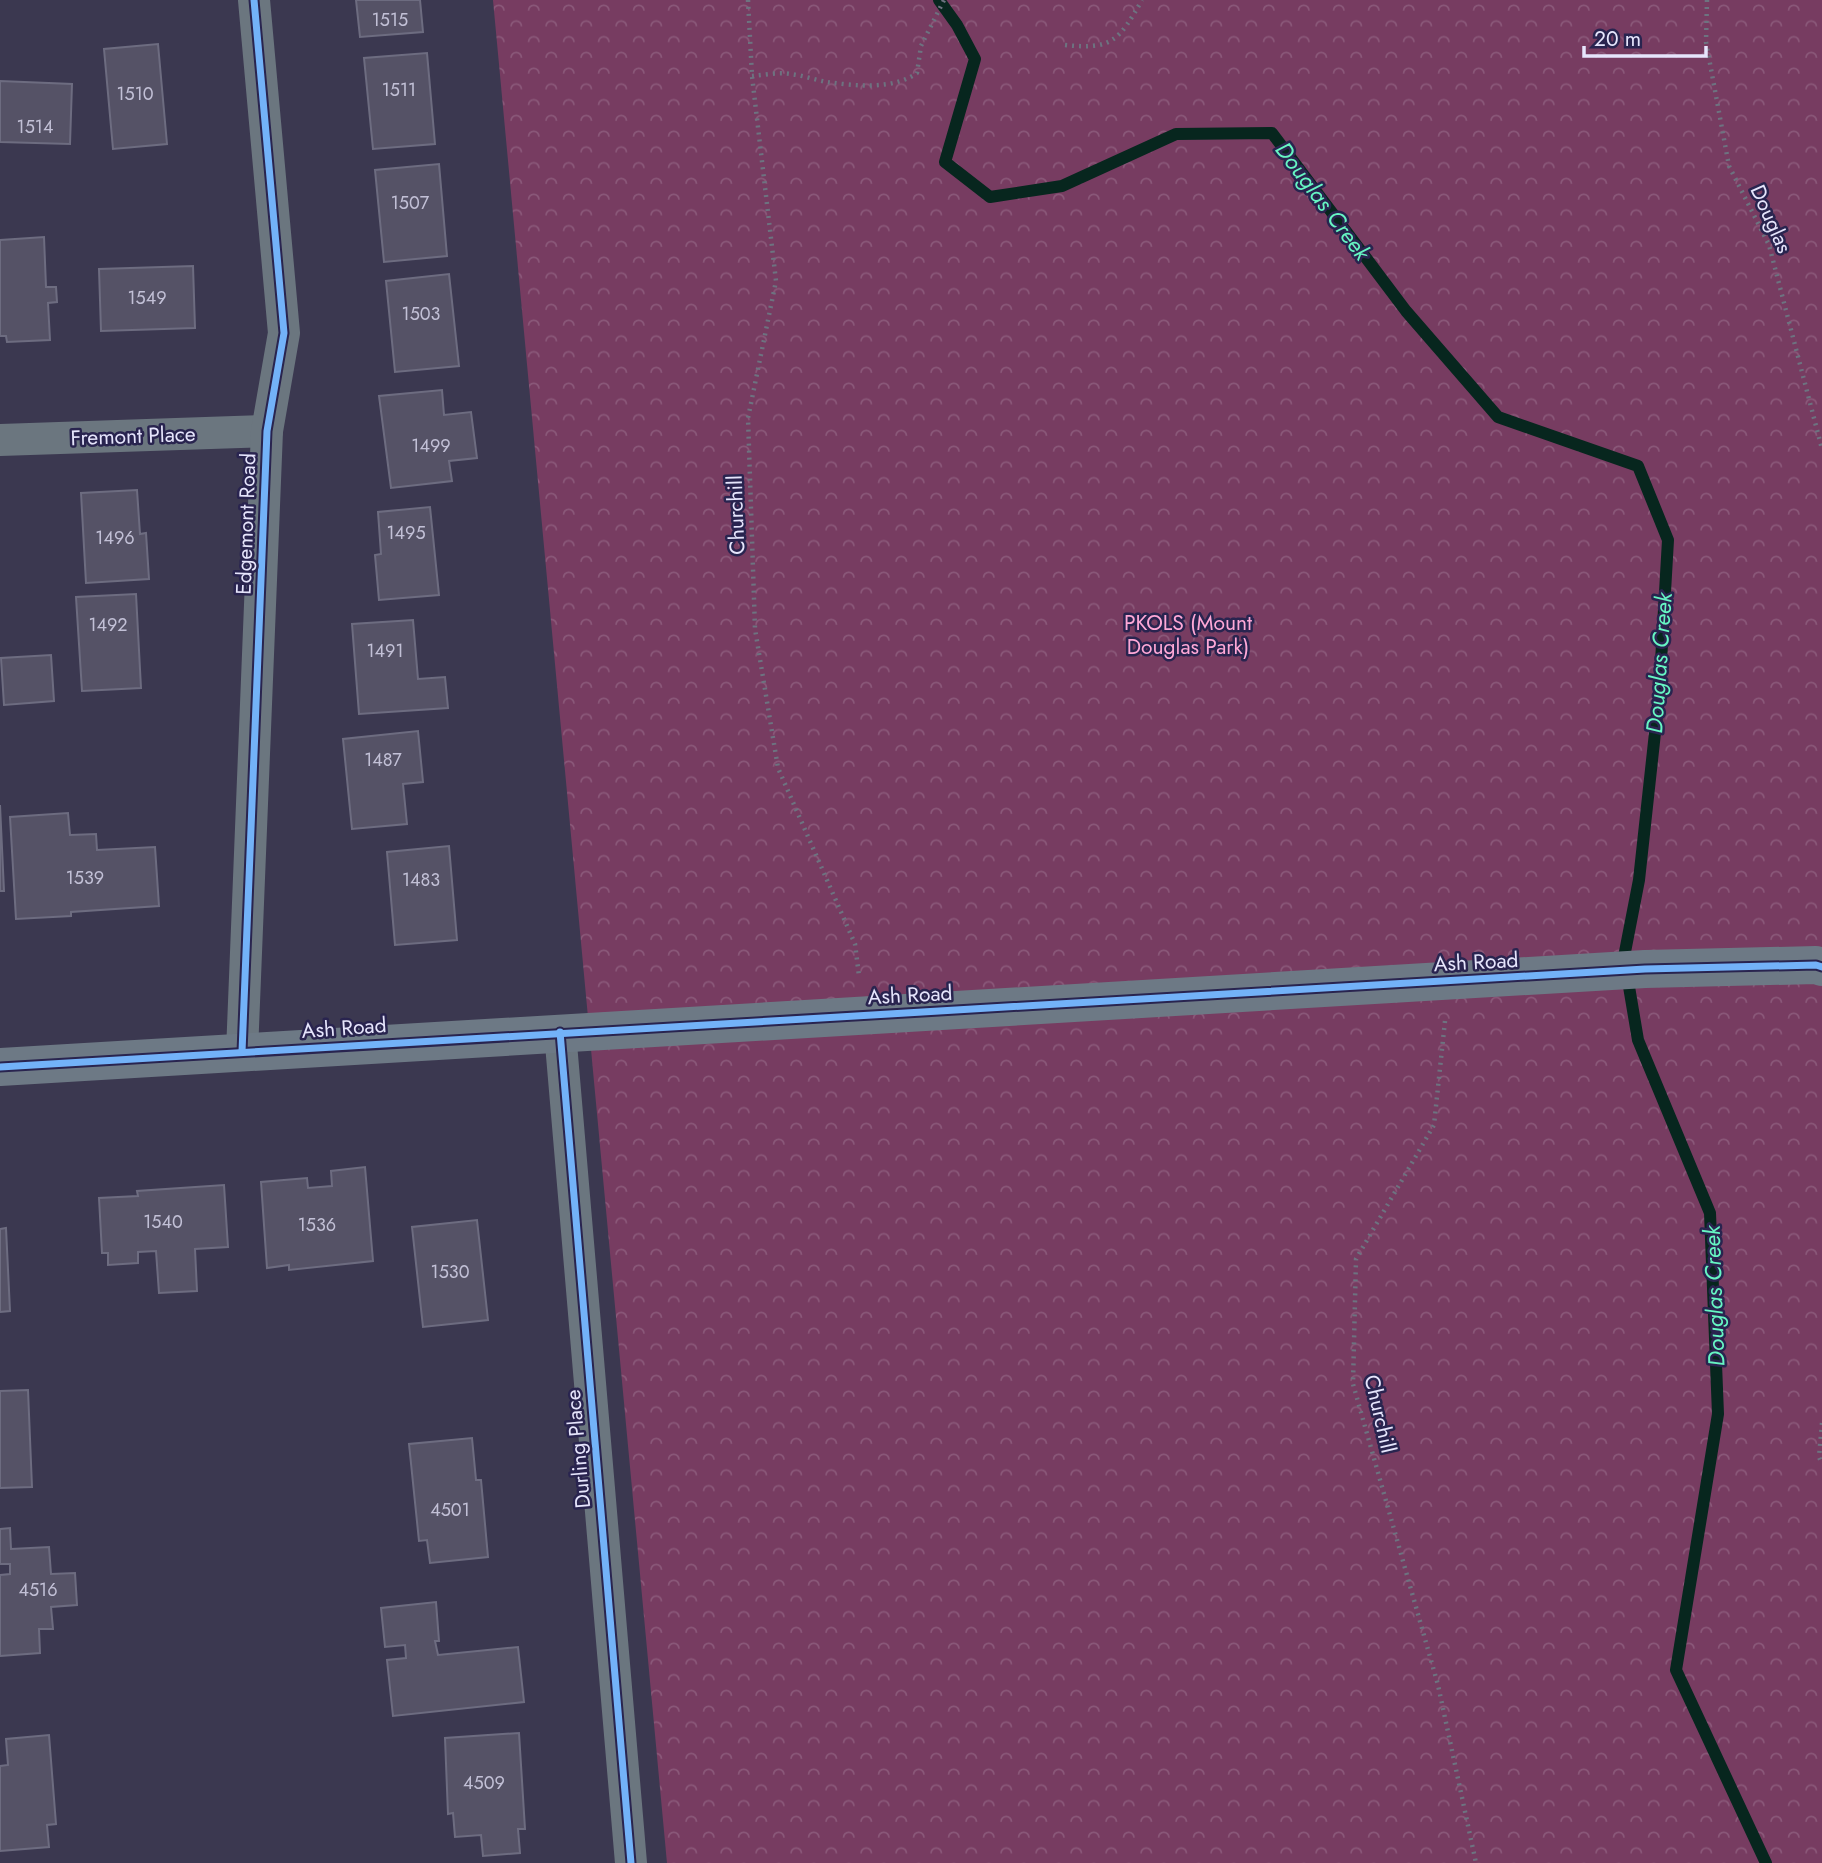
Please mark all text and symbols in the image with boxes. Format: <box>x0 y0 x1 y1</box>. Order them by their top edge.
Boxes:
house number: 1515 <box>372 7 408 33</box>
scale bar <box>1584 14 1706 58</box>
text: 20 m <box>1594 24 1641 54</box>
house number: 1511 <box>382 77 416 103</box>
house number: 1510 <box>116 81 154 107</box>
house number: 1514 <box>17 114 53 140</box>
water label: Douglas Creek <box>1267 134 1380 268</box>
street label: Douglas <box>1743 180 1799 258</box>
house number: 1507 <box>391 190 430 216</box>
house number: 1549 <box>127 285 167 311</box>
house number: 1503 <box>402 301 441 327</box>
street label: Fremont Place <box>70 419 196 453</box>
house number: 1499 <box>411 433 451 459</box>
street label: Edgemont Road <box>229 453 263 595</box>
street label: Churchill <box>720 475 752 555</box>
house number: 1495 <box>386 520 426 546</box>
house number: 1496 <box>95 525 135 551</box>
water label: Douglas Creek <box>1637 590 1681 735</box>
park label: PKOLS (Mount Douglas Park) <box>1124 608 1252 662</box>
house number: 1492 <box>88 612 128 638</box>
house number: 1491 <box>366 638 404 664</box>
house number: 1487 <box>364 747 402 773</box>
house number: 1539 <box>66 865 104 891</box>
house number: 1483 <box>402 867 440 893</box>
street label: Ash Road <box>1433 945 1519 979</box>
street label: Ash Road <box>867 978 953 1012</box>
street label: Ash Road <box>301 1010 387 1046</box>
house number: 1540 <box>143 1209 183 1235</box>
house number: 1536 <box>298 1212 336 1238</box>
water label: Douglas Creek <box>1695 1224 1733 1367</box>
house number: 1530 <box>431 1259 470 1285</box>
street label: Churchill <box>1356 1372 1404 1456</box>
street label: Durling Place <box>558 1388 598 1510</box>
house number: 4501 <box>430 1497 470 1523</box>
house number: 4516 <box>18 1577 58 1603</box>
house number: 4509 <box>463 1770 505 1796</box>

